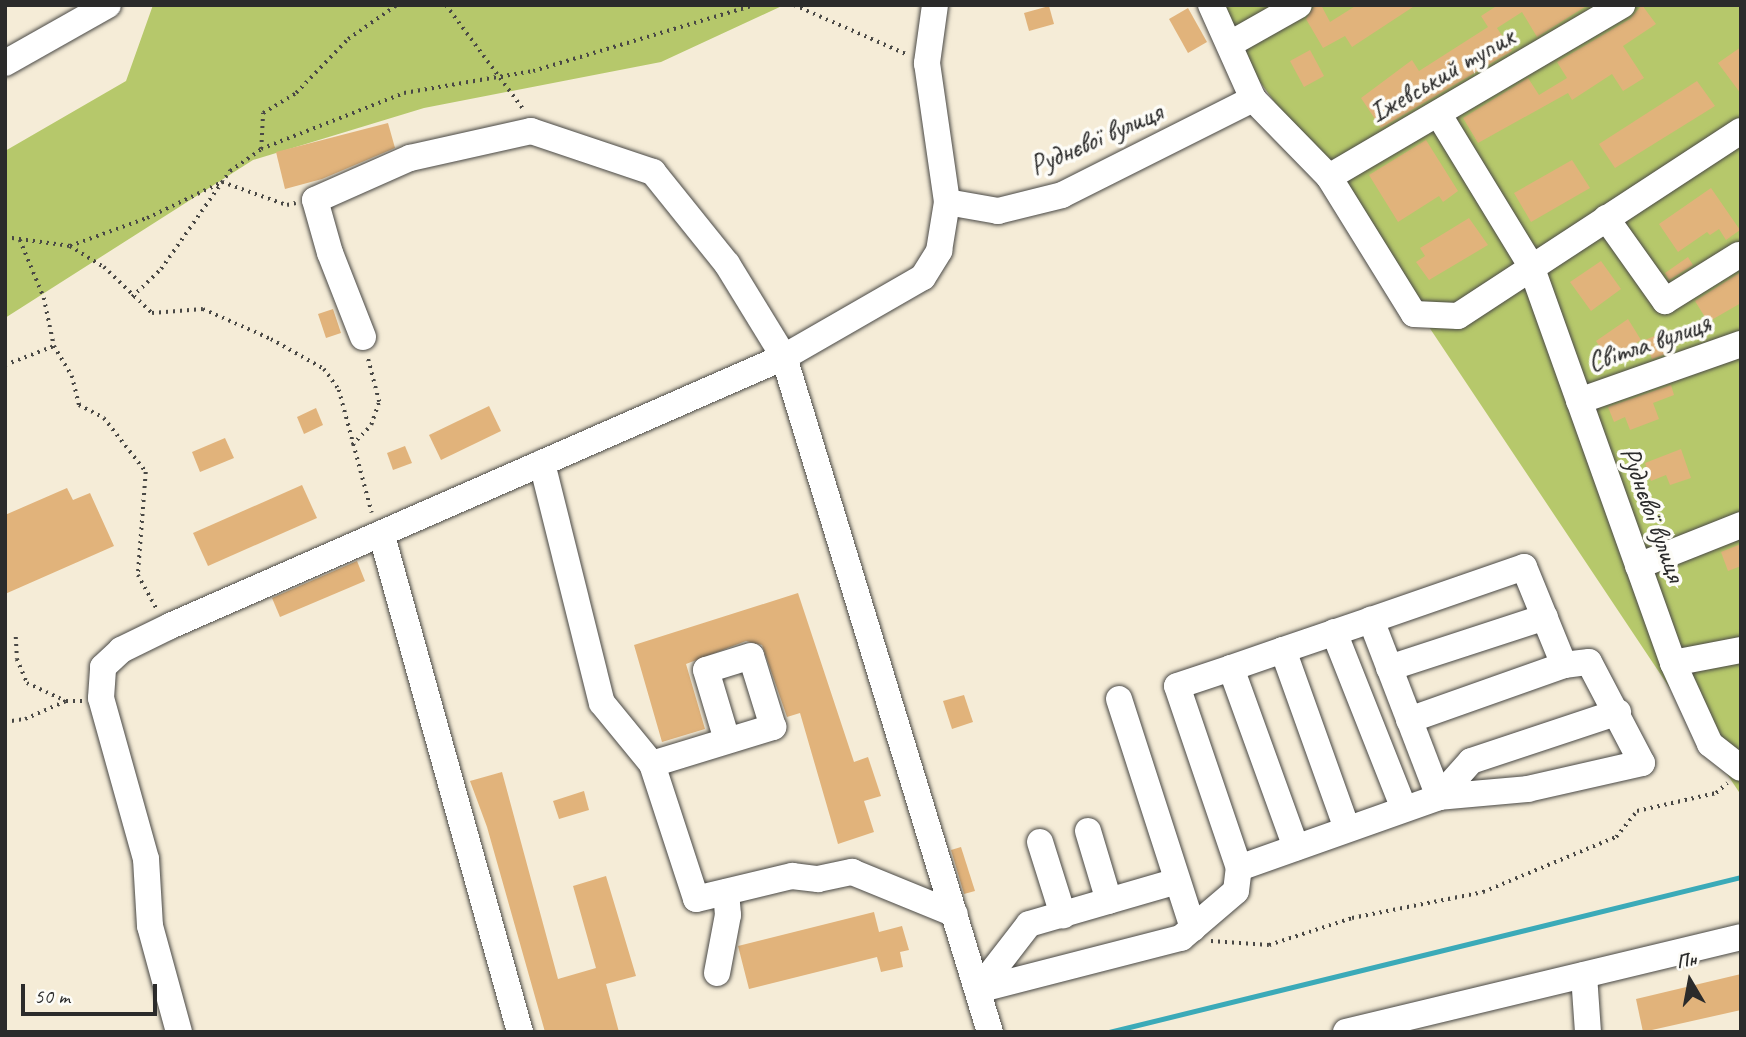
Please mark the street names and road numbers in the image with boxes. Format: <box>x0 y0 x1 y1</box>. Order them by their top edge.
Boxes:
street label: Іжевський тупик <box>1363 20 1521 130</box>
street label: Руднєвої вулиця <box>1025 95 1167 183</box>
street label: Світла вулиця <box>1583 306 1715 380</box>
street label: Руднєвої вулиця <box>1613 442 1693 586</box>

